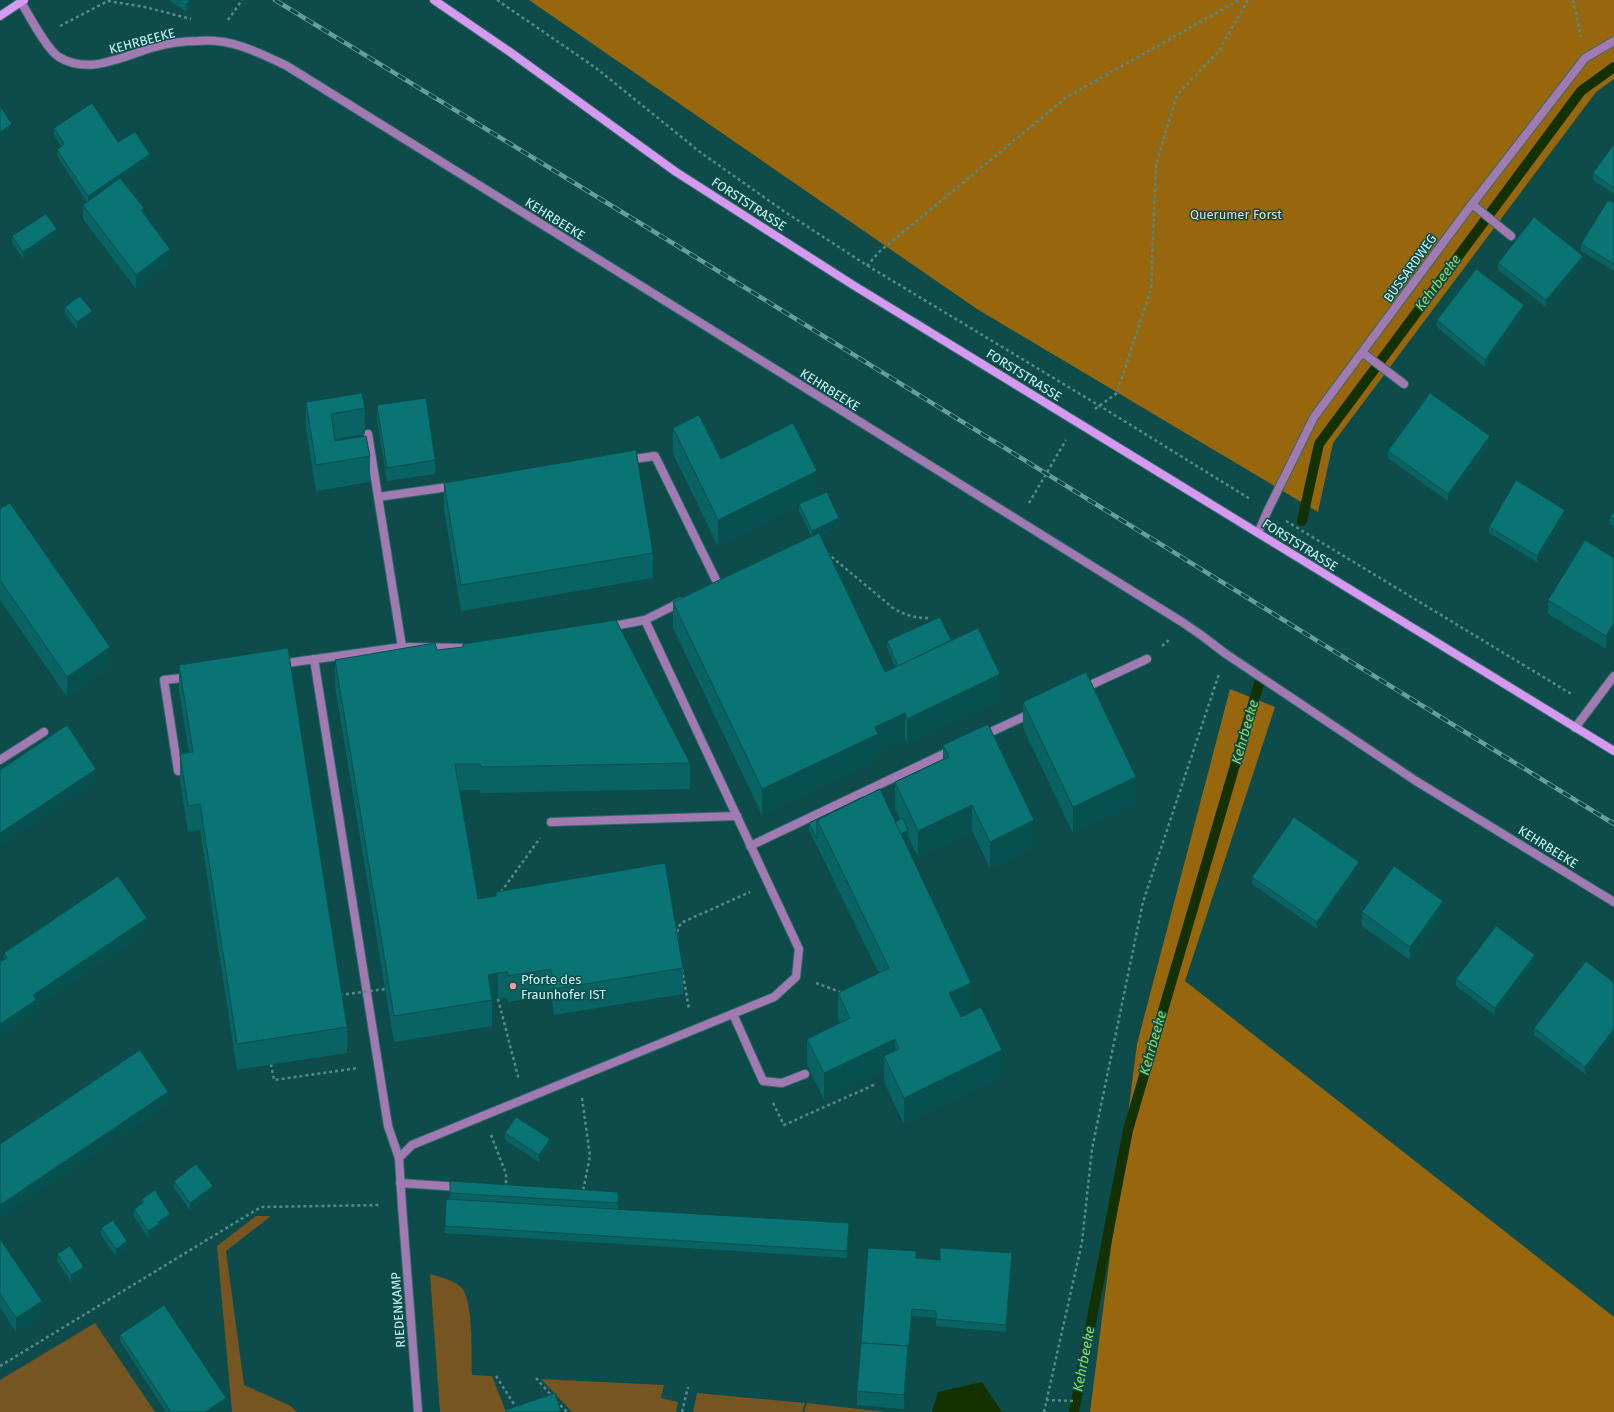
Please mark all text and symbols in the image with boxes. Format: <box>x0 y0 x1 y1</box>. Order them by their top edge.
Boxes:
street label: KEHRBEEKE <box>107 25 177 57</box>
street label: FORSTSTRASSE <box>709 174 789 234</box>
street label: KEHRBEEKE <box>522 195 588 243</box>
park label: Querumer Forst <box>1190 207 1282 222</box>
street label: BUSSARDWEG <box>1380 231 1440 305</box>
water label: Kehrbeeke <box>1411 252 1465 314</box>
street label: FORSTSTRASSE <box>984 346 1064 404</box>
street label: KEHRBEEKE <box>797 366 863 414</box>
street label: FORSTSTRASSE <box>1260 516 1340 574</box>
water label: Kehrbeeke <box>1228 698 1262 766</box>
street label: KEHRBEEKE <box>1515 823 1581 871</box>
place label: Pforte des Fraunhofer IST <box>521 972 606 1002</box>
marker: Pforte des Fraunhofer IST <box>508 981 518 991</box>
water label: Kehrbeeke <box>1136 1009 1170 1077</box>
street label: RIEDENKAMP <box>388 1271 408 1348</box>
water label: Kehrbeeke <box>1069 1325 1099 1393</box>

